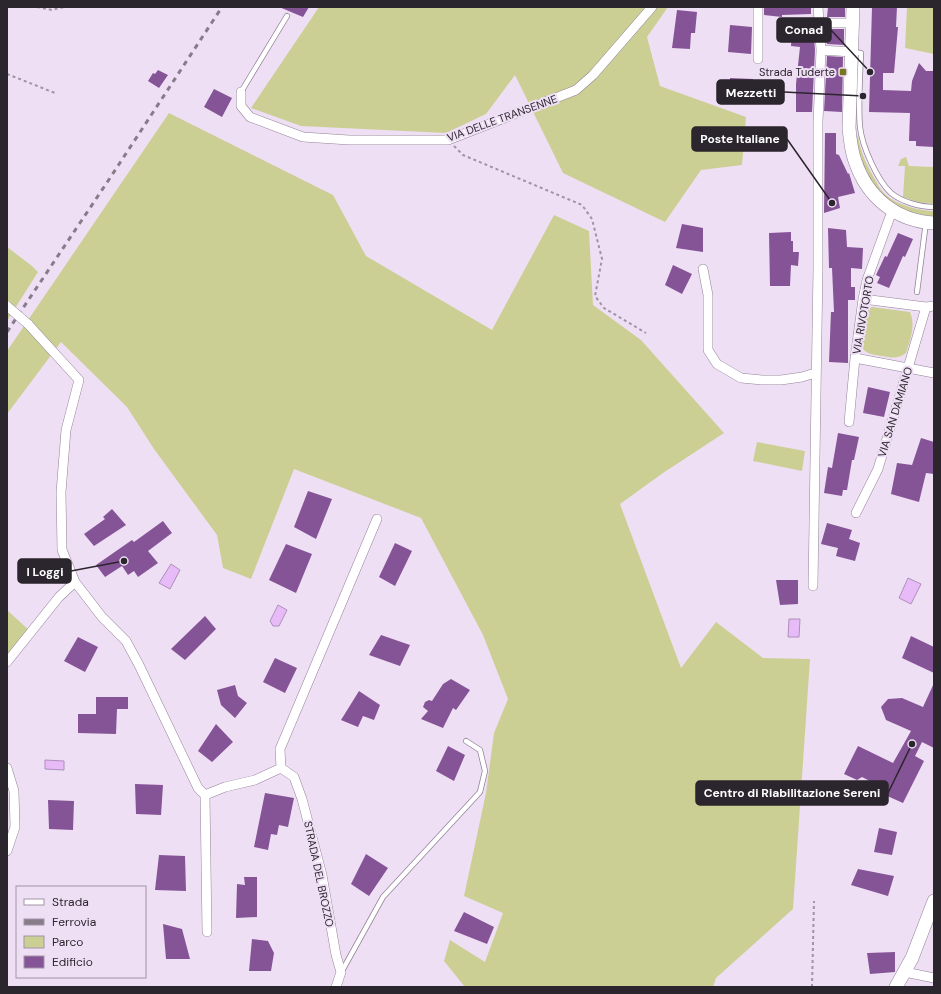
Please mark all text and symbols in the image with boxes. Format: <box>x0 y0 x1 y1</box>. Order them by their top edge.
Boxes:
callout: Conad <box>777 18 831 42</box>
text: Conad <box>785 22 823 38</box>
place label: Strada Tuderte <box>759 65 835 79</box>
marker: Strada Tuderte <box>838 67 848 77</box>
callout: Mezzetti <box>717 80 784 104</box>
text: Mezzetti <box>726 85 776 101</box>
street label: VIA DELLE TRANSENNE <box>445 92 559 144</box>
callout: Poste Italiane <box>692 127 787 151</box>
text: Poste Italiane <box>700 131 780 147</box>
street label: VIA RIVOTORTO <box>849 275 877 355</box>
street label: VIA SAN DAMIANO <box>875 365 915 459</box>
callout: I Loggi <box>18 559 71 583</box>
text: I Loggi <box>26 564 64 580</box>
callout: Centro di Riabilitazione Sereni <box>696 781 888 805</box>
text: Centro di Riabilitazione Sereni <box>704 785 880 801</box>
street label: STRADA DEL BROZZO <box>301 820 337 928</box>
legend <box>16 886 146 978</box>
text: Strada <box>52 894 89 910</box>
text: Ferrovia <box>52 914 96 930</box>
text: Parco <box>52 934 83 950</box>
text: Edificio <box>52 954 93 970</box>

